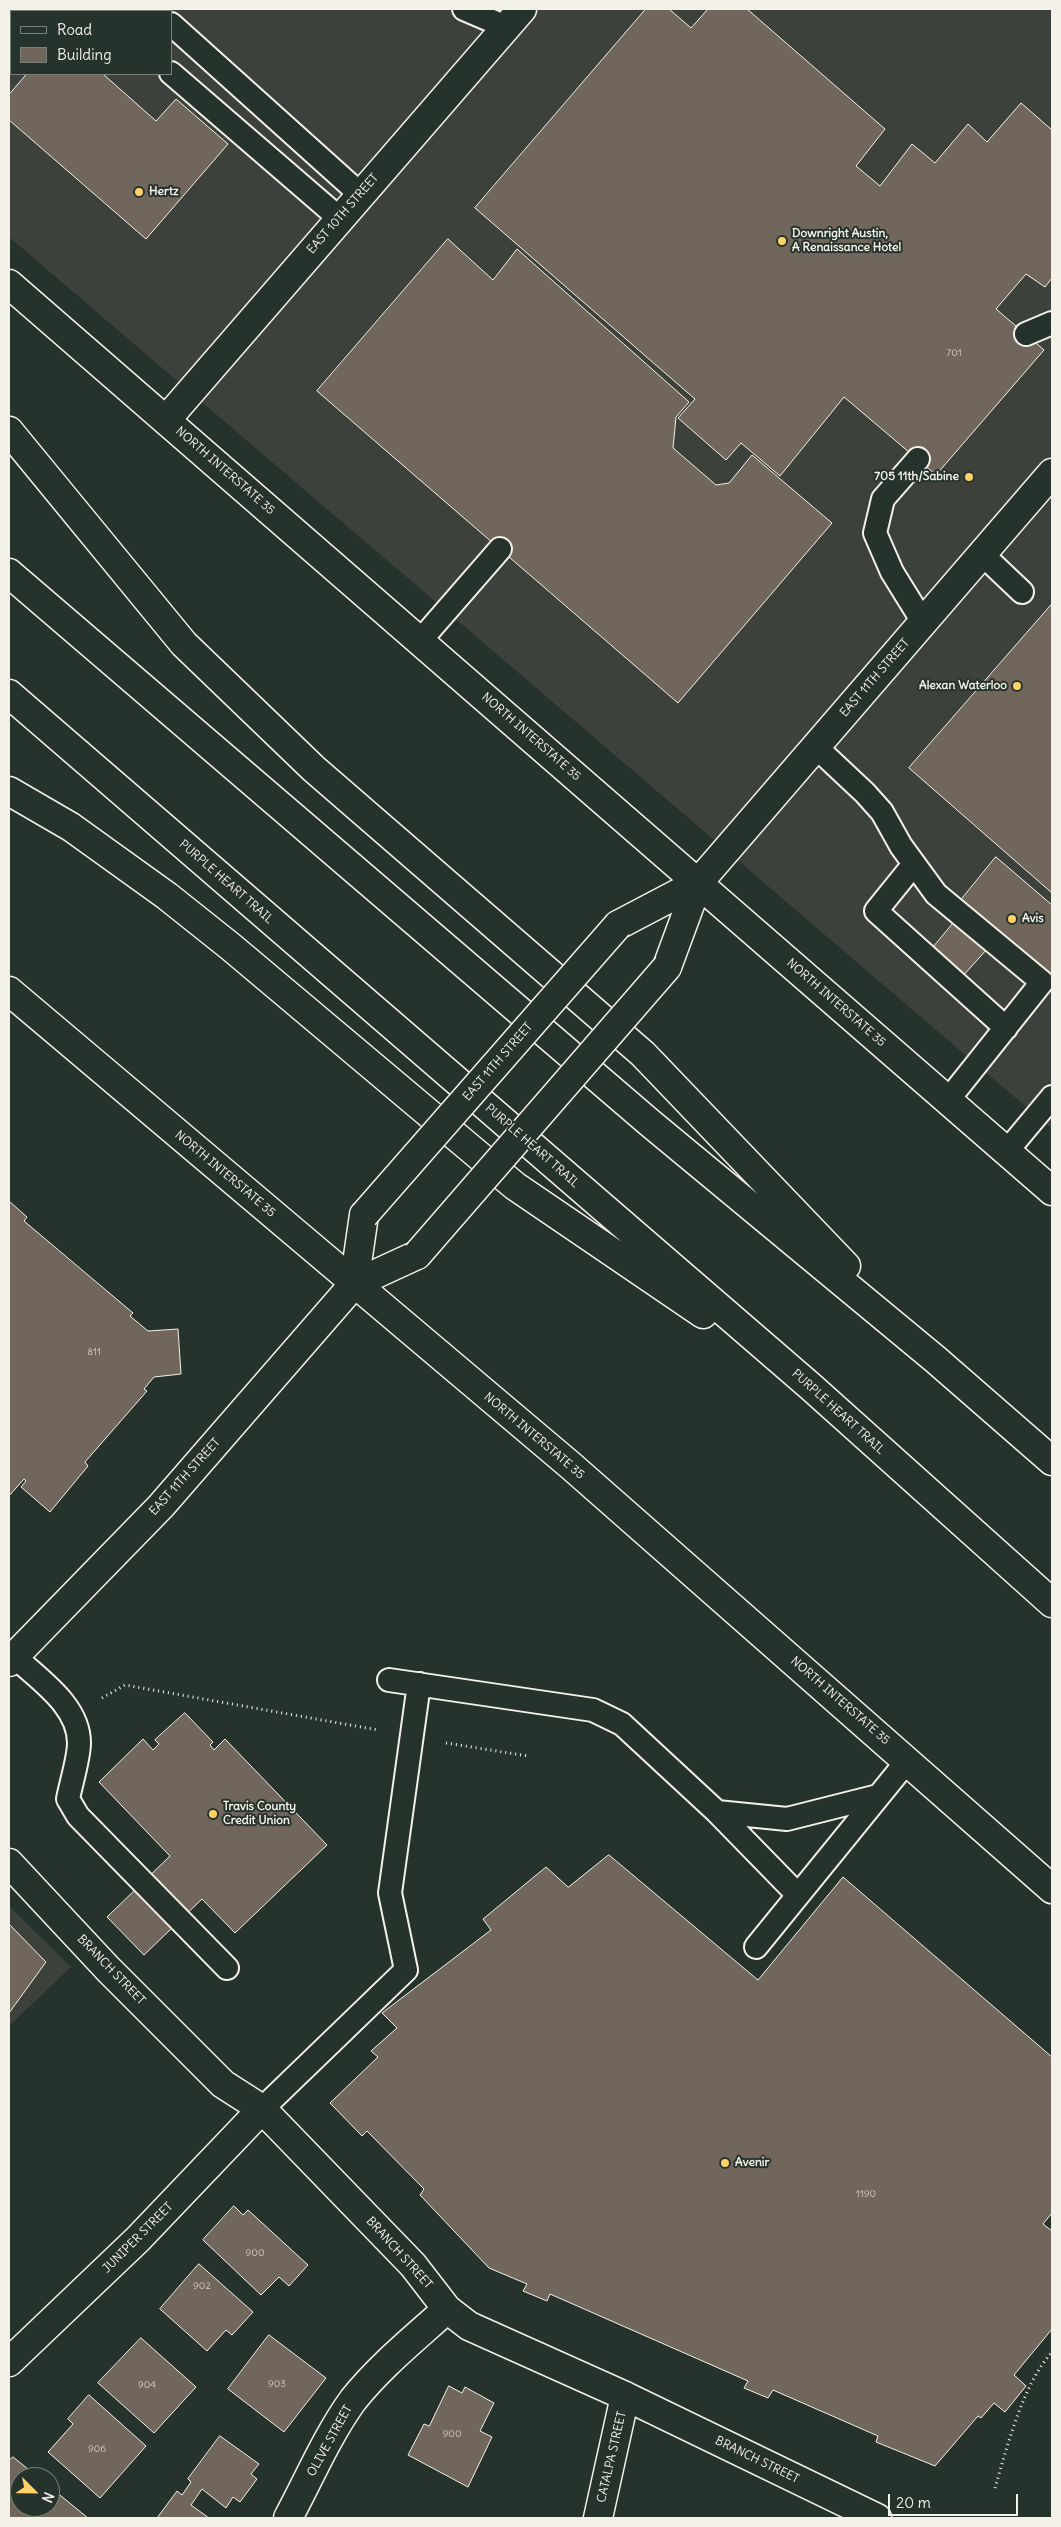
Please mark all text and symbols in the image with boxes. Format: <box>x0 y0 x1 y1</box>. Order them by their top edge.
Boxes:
legend <box>10 10 172 75</box>
text: Road <box>57 20 92 39</box>
text: Building <box>57 45 112 64</box>
street label: EAST 10TH STREET <box>304 171 382 257</box>
place label: Hertz <box>149 185 179 199</box>
marker: Hertz <box>133 186 145 198</box>
place label: Downright Austin, A Renaissance Hotel <box>792 227 901 255</box>
marker: Downright Austin, A Renaissance Hotel <box>776 235 788 247</box>
house number: 701 <box>946 347 962 359</box>
street label: NORTH INTERSTATE 35 <box>172 424 278 518</box>
place label: 705 11th/Sabine <box>874 470 959 484</box>
marker: 705 11th/Sabine <box>963 471 975 483</box>
street label: EAST 11TH STREET <box>837 636 913 720</box>
place label: Alexan Waterloo <box>919 679 1007 693</box>
marker: Alexan Waterloo <box>1011 680 1023 692</box>
street label: NORTH INTERSTATE 35 <box>478 690 584 784</box>
street label: PURPLE HEART TRAIL <box>176 837 276 927</box>
place label: Avis <box>1022 912 1044 926</box>
marker: Avis <box>1006 913 1018 925</box>
street label: NORTH INTERSTATE 35 <box>783 956 889 1050</box>
street label: EAST 11TH STREET <box>460 1020 536 1104</box>
street label: PURPLE HEART TRAIL <box>482 1101 582 1191</box>
street label: NORTH INTERSTATE 35 <box>172 1128 278 1220</box>
house number: 811 <box>87 1346 101 1358</box>
street label: PURPLE HEART TRAIL <box>789 1367 887 1457</box>
street label: NORTH INTERSTATE 35 <box>481 1390 587 1482</box>
street label: EAST 11TH STREET <box>147 1435 223 1519</box>
street label: NORTH INTERSTATE 35 <box>787 1654 893 1748</box>
place label: Travis County Credit Union <box>223 1800 296 1828</box>
marker: Travis County Credit Union <box>207 1808 219 1820</box>
street label: BRANCH STREET <box>74 1932 148 2008</box>
place label: Avenir <box>735 2156 769 2170</box>
marker: Avenir <box>719 2157 731 2169</box>
house number: 1190 <box>856 2188 876 2200</box>
street label: JUNIPER STREET <box>100 2200 176 2276</box>
street label: BRANCH STREET <box>363 2214 435 2292</box>
house number: 900 <box>246 2247 264 2259</box>
house number: 902 <box>193 2280 211 2292</box>
house number: 903 <box>268 2378 286 2390</box>
house number: 904 <box>138 2379 156 2391</box>
street label: OLIVE STREET <box>304 2403 356 2479</box>
street label: CATALPA STREET <box>594 2410 630 2504</box>
house number: 900 <box>443 2428 461 2440</box>
street label: BRANCH STREET <box>713 2433 801 2487</box>
house number: 906 <box>88 2443 106 2455</box>
north arrow <box>10 2467 60 2517</box>
scale bar <box>891 2484 1021 2516</box>
text: N <box>38 2489 58 2505</box>
text: 20 m <box>896 2493 931 2512</box>

